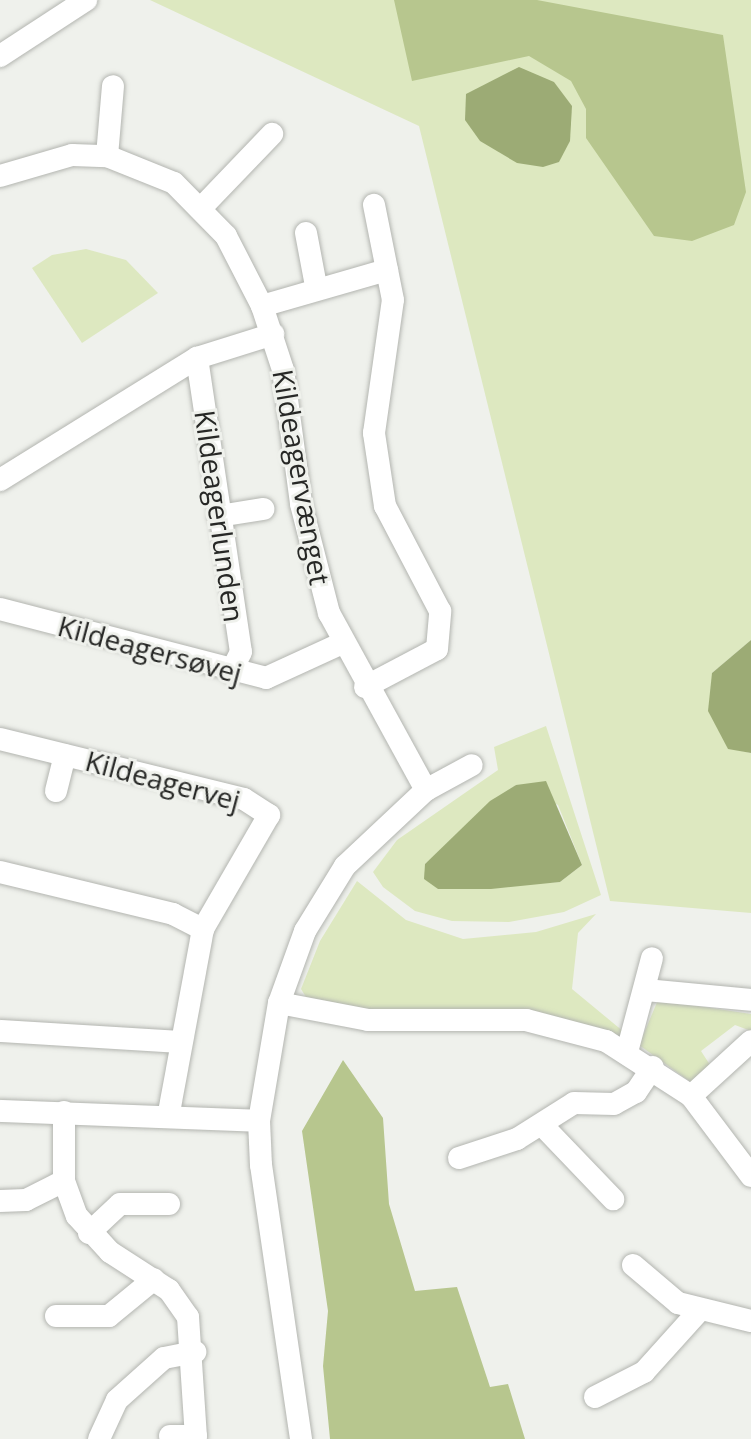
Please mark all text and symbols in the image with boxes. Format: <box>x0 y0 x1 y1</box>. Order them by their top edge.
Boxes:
street label: Kildeagervænget <box>267 367 337 587</box>
street label: Kildeagerlunden <box>189 408 251 624</box>
street label: Kildeagersøvej <box>54 608 246 690</box>
street label: Kildeagervej <box>82 743 244 817</box>

